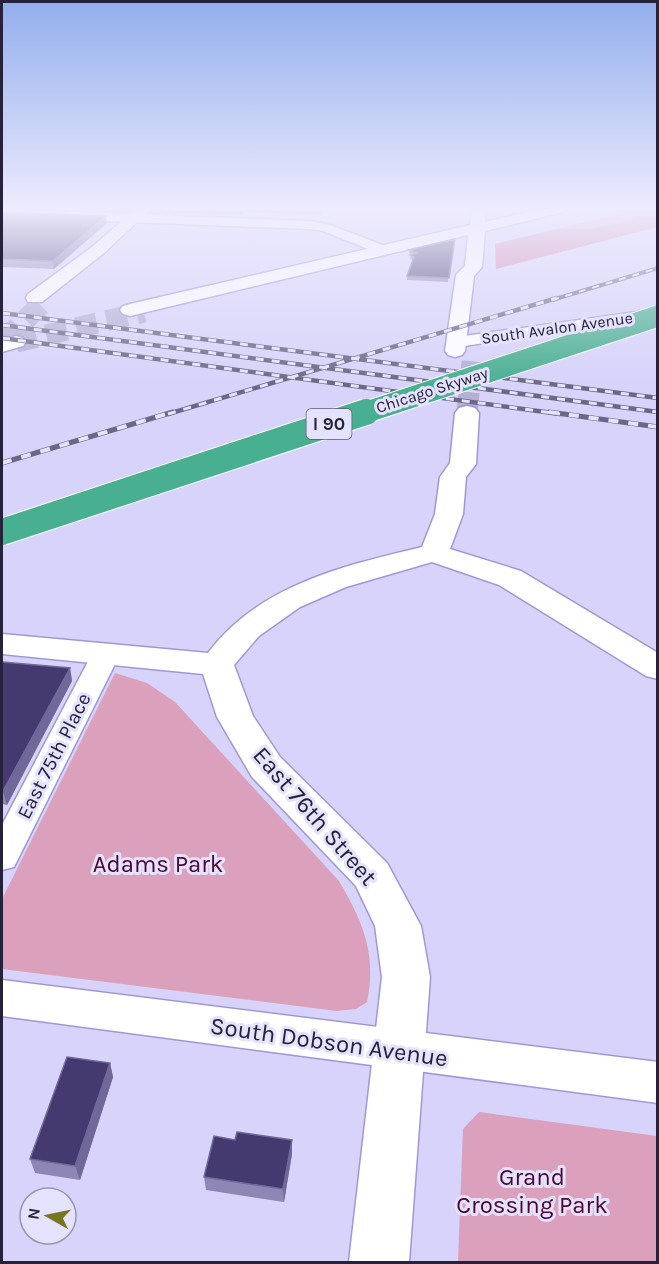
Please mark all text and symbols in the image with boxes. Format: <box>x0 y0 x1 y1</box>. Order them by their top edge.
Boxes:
street label: South Avalon Avenue <box>480 308 634 348</box>
street label: Chicago Skyway <box>374 363 491 417</box>
road number: I 90 <box>306 409 352 439</box>
street label: East 75th Place <box>12 689 96 823</box>
street label: East 76th Street <box>247 741 383 891</box>
park label: Adams Park <box>93 850 223 878</box>
street label: South Dobson Avenue <box>208 1011 450 1073</box>
park label: Grand Crossing Park <box>456 1163 608 1219</box>
north arrow <box>18 1186 78 1246</box>
text: N <box>23 1207 44 1221</box>

